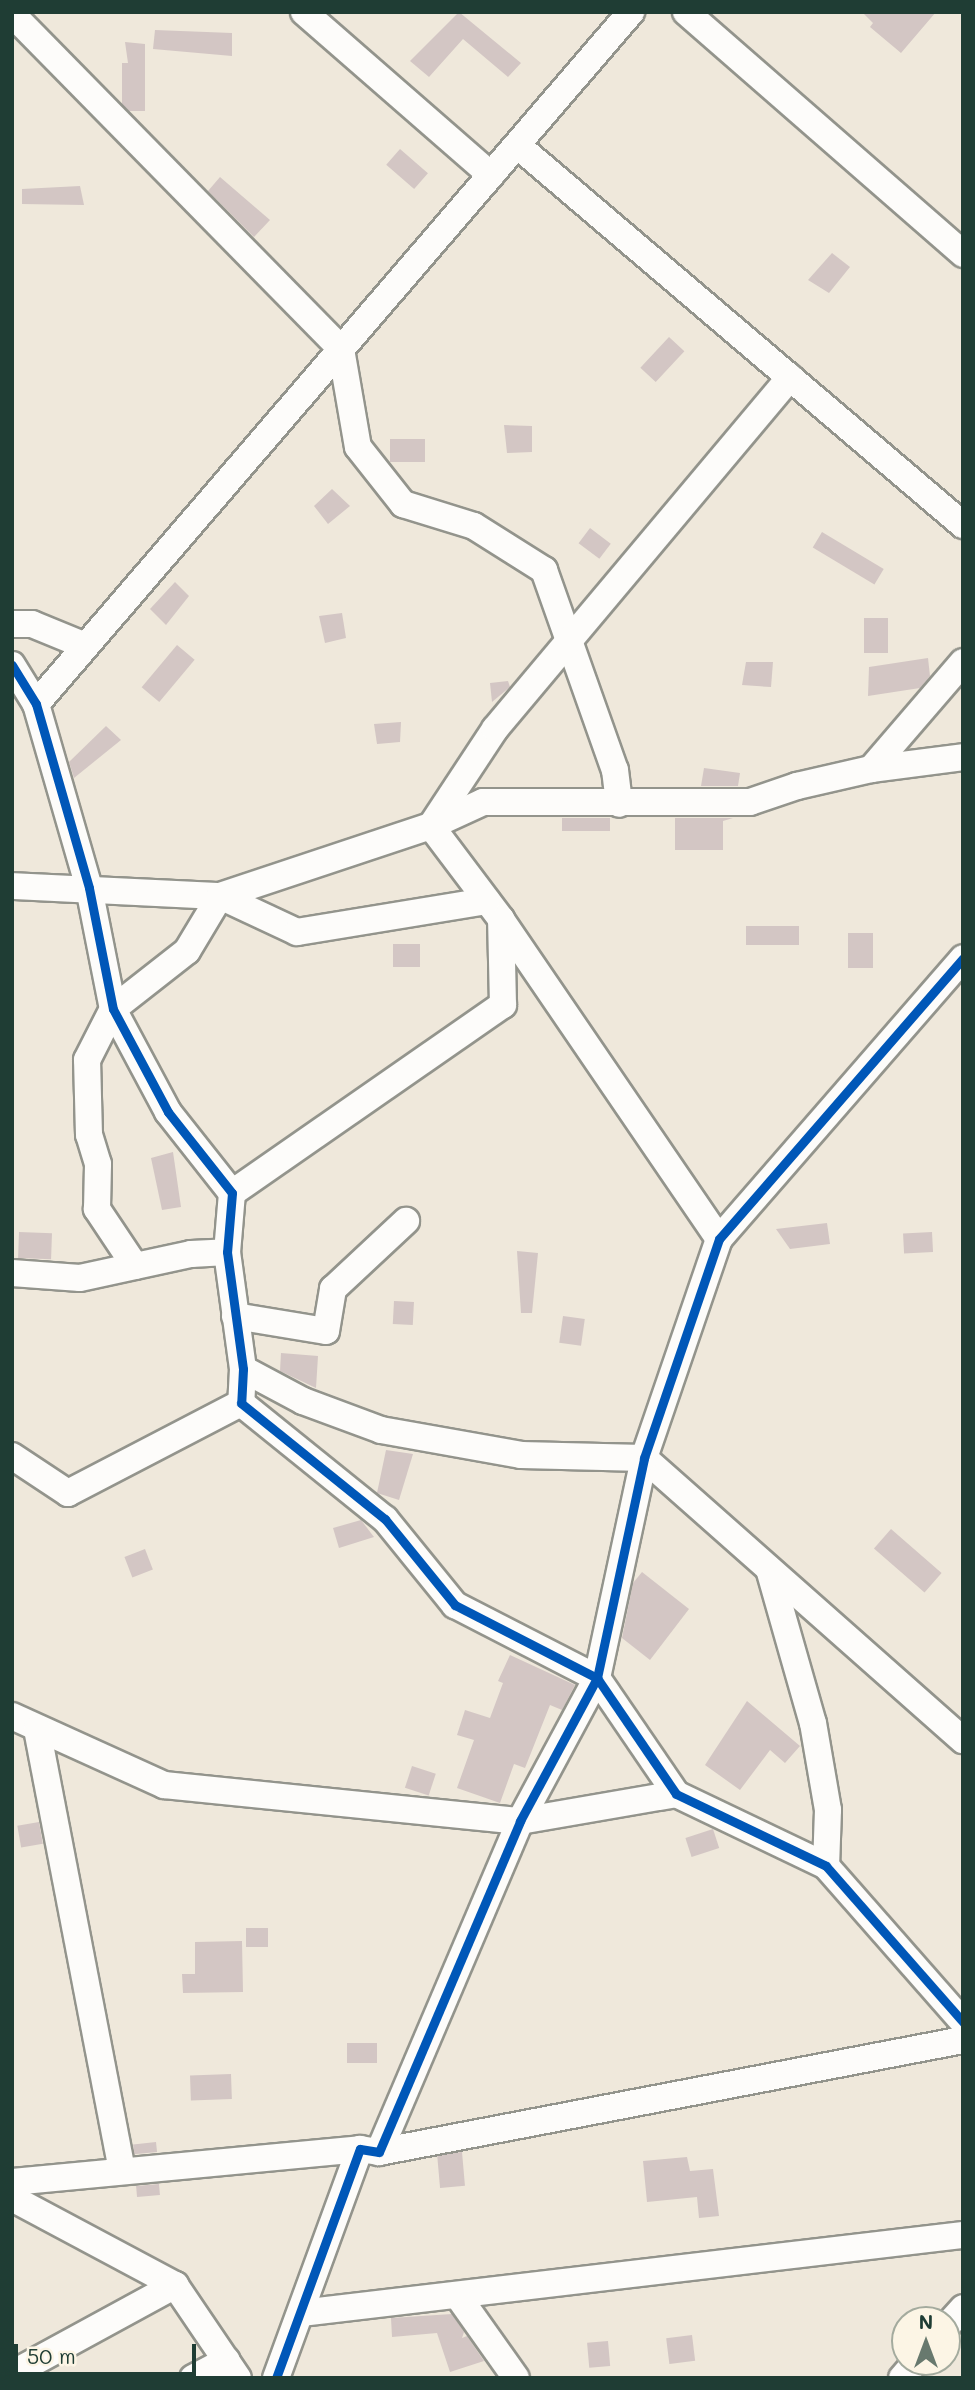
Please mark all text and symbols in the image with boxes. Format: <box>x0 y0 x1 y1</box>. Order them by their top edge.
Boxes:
north arrow <box>891 2306 961 2376</box>
text: N <box>919 2309 933 2334</box>
scale bar <box>18 2330 200 2374</box>
text: 50 m <box>27 2342 76 2369</box>

